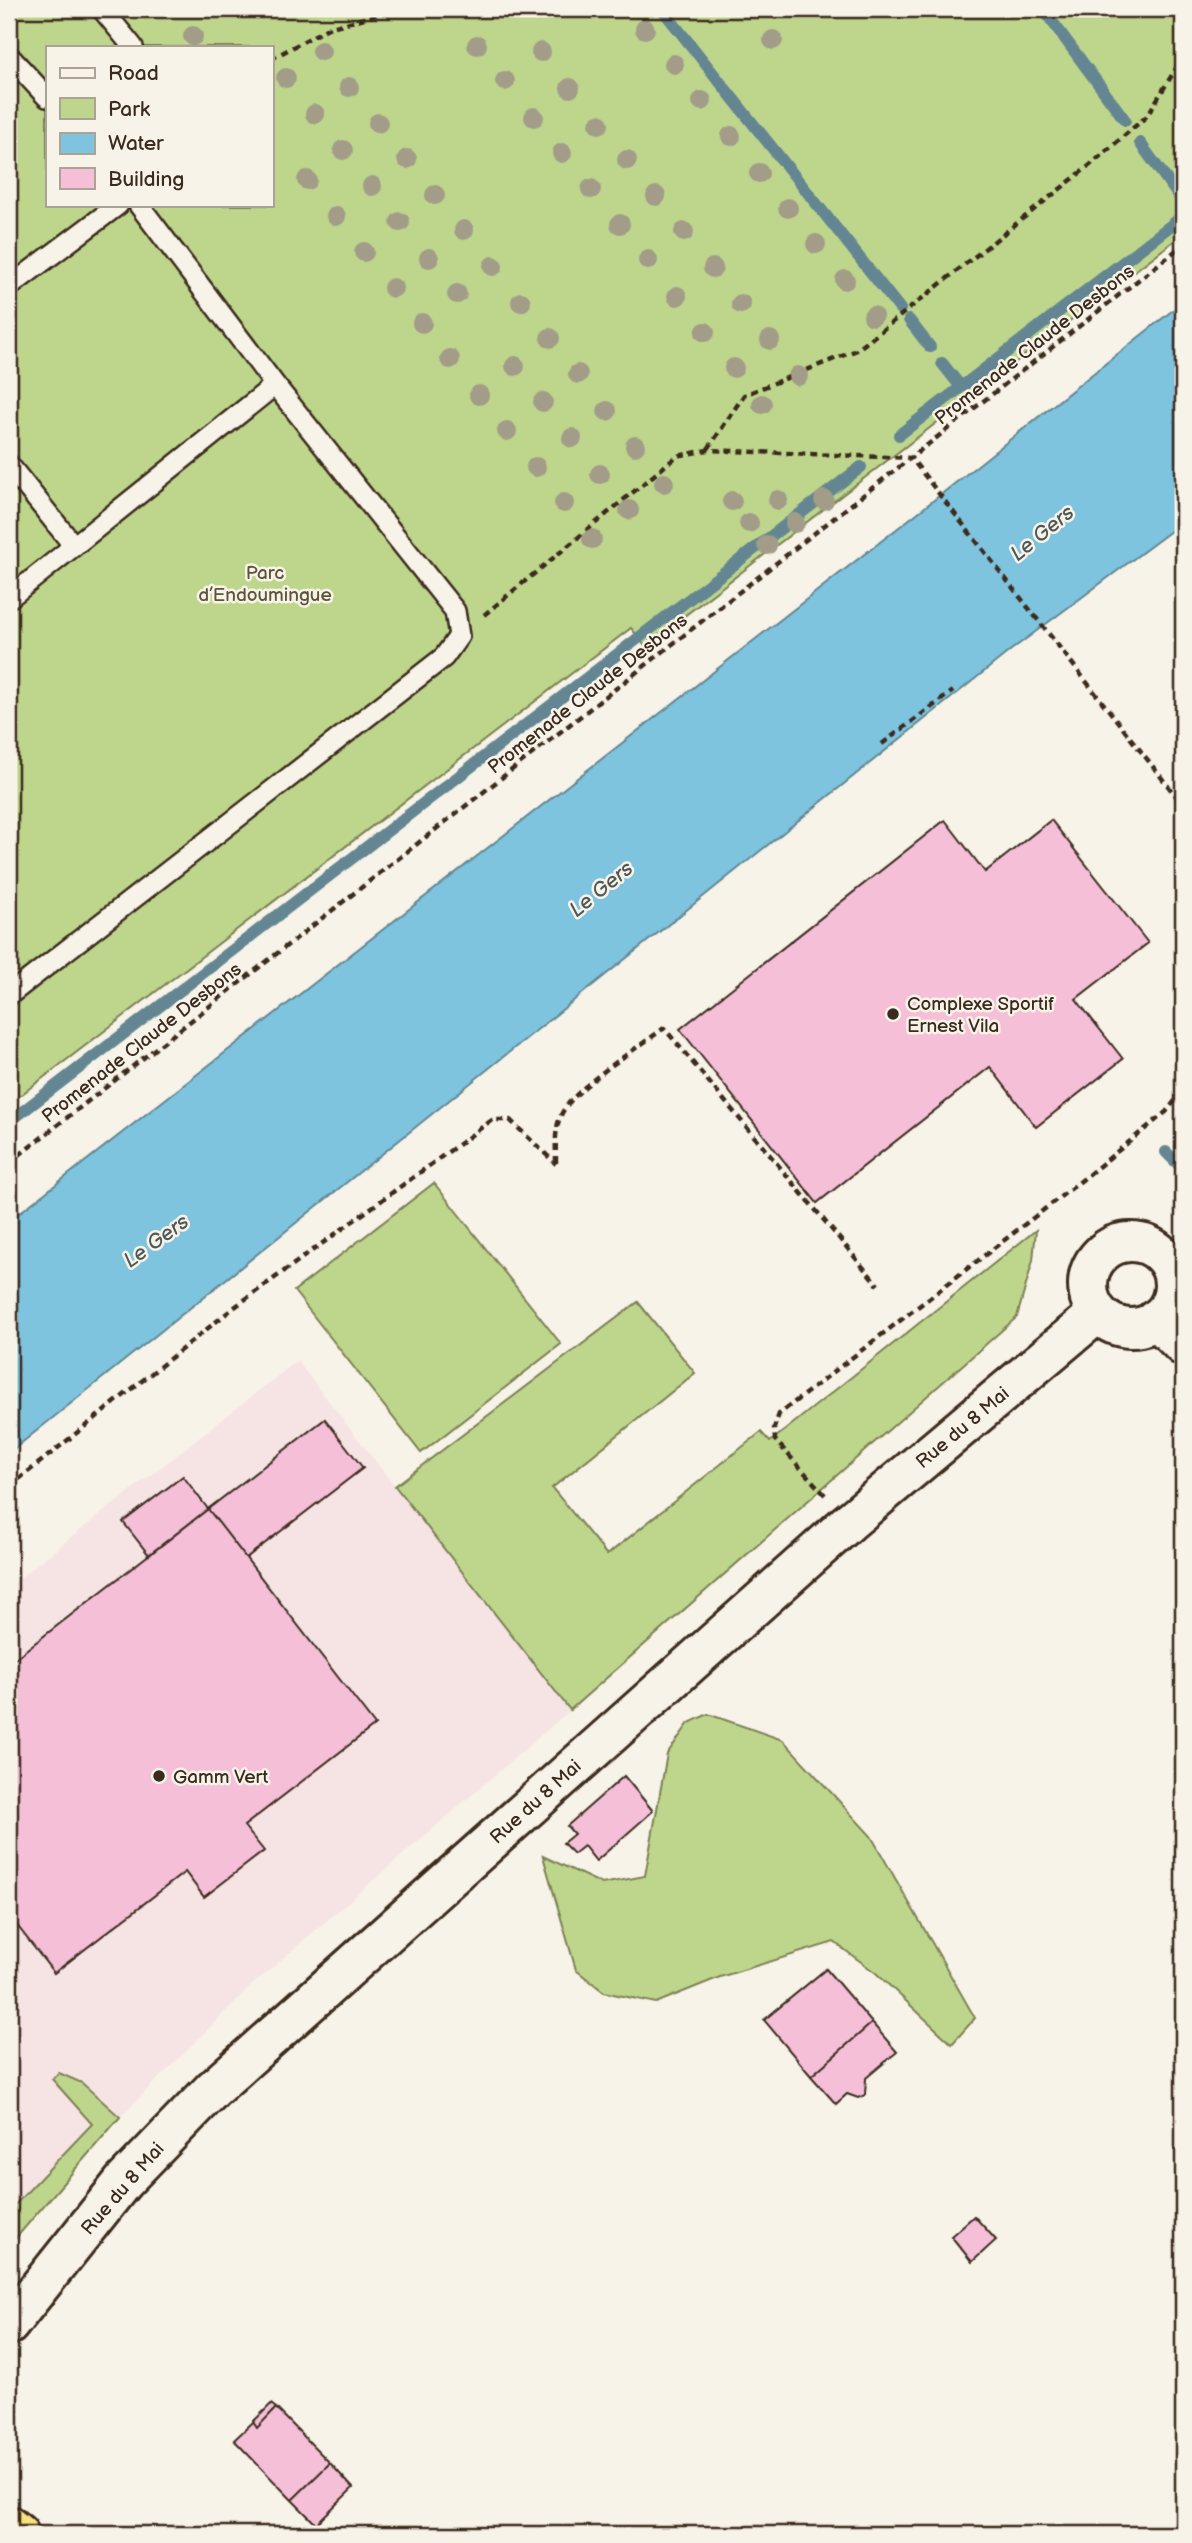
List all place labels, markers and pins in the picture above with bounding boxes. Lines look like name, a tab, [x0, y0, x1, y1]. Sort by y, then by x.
place label: Complexe Sportif Ernest Vila	[907, 993, 1054, 1038]
marker: Complexe Sportif Ernest Vila	[885, 1006, 901, 1022]
place label: Gamm Vert	[173, 1766, 269, 1789]
marker: Gamm Vert	[151, 1768, 167, 1784]

